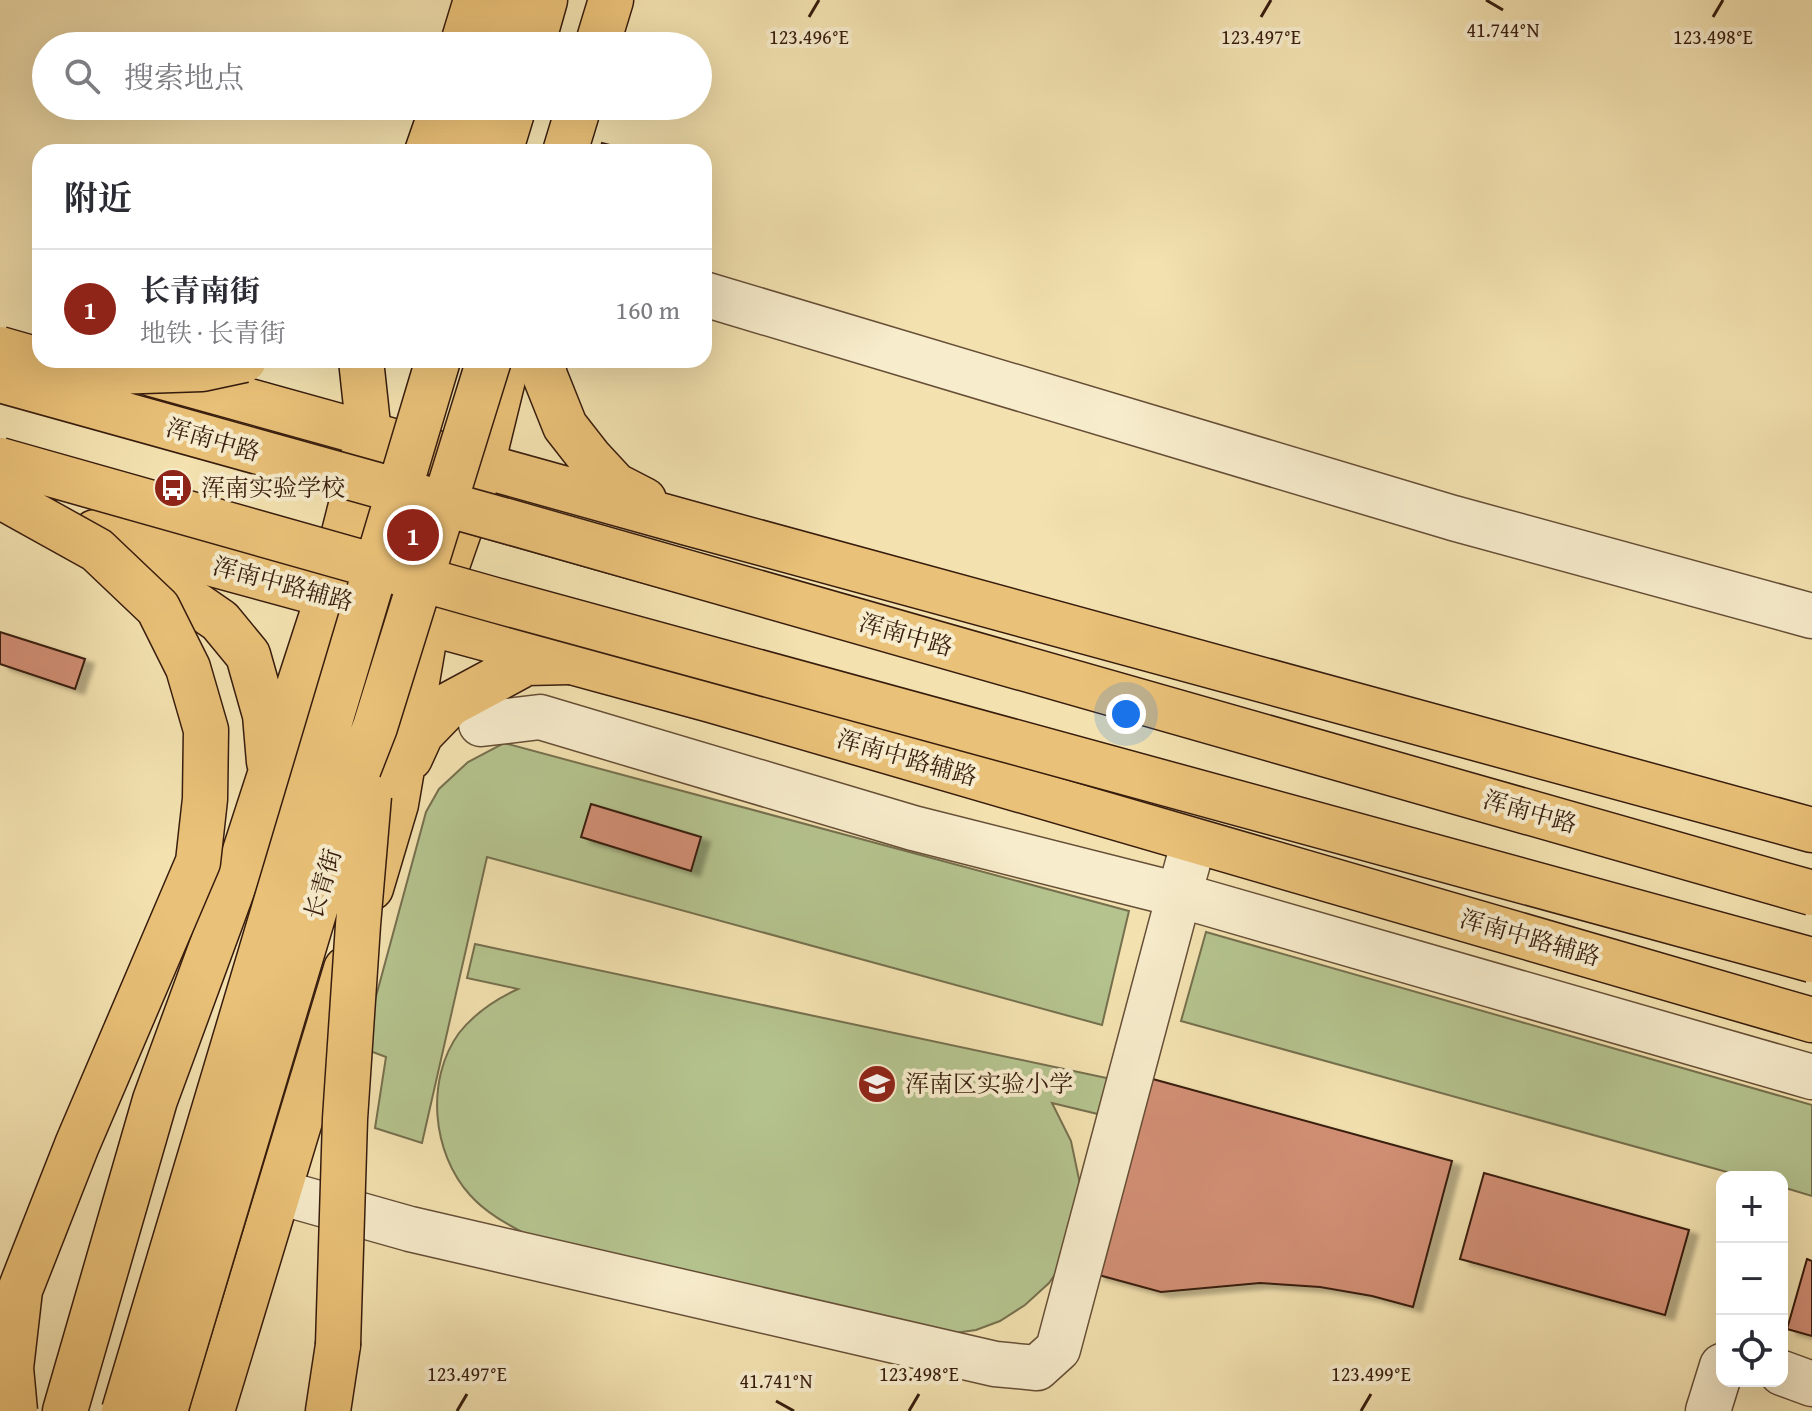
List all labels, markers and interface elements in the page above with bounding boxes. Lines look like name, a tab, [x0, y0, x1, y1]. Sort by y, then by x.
text: 41.744°N	[1466, 15, 1540, 44]
text: 123.496°E	[769, 22, 849, 51]
text: 123.497°E	[1221, 22, 1301, 51]
text: 123.498°E	[1673, 22, 1753, 51]
search box	[32, 32, 712, 120]
icon: search	[60, 54, 104, 98]
text: 搜索地点	[124, 55, 244, 99]
text: 附近	[64, 173, 132, 222]
text: 长青南街	[140, 268, 260, 312]
text: 1	[83, 290, 97, 329]
text: 160 m	[615, 290, 680, 329]
text: 地铁 · 长青街	[140, 313, 286, 352]
street label: 浑南中路	[162, 409, 264, 470]
bus stop icon: 浑南实验学校	[152, 467, 194, 509]
place label: 浑南实验学校	[201, 470, 345, 505]
pin: 1	[387, 505, 439, 565]
street label: 浑南中路辅路	[209, 548, 357, 619]
street label: 浑南中路	[855, 604, 957, 665]
your location	[1106, 694, 1146, 734]
street label: 浑南中路辅路	[833, 721, 981, 794]
street label: 浑南中路	[1479, 781, 1581, 842]
street label: 长青街	[295, 844, 350, 923]
street label: 浑南中路辅路	[1456, 901, 1604, 974]
school or university icon: 浑南区实验小学	[856, 1063, 898, 1105]
place label: 浑南区实验小学	[905, 1066, 1073, 1101]
map controls	[1716, 1171, 1788, 1387]
button: +	[1716, 1171, 1788, 1243]
button: −	[1716, 1243, 1788, 1315]
button: locate	[1716, 1315, 1788, 1387]
text: 123.497°E	[427, 1359, 507, 1388]
text: 123.498°E	[879, 1359, 959, 1388]
text: 123.499°E	[1331, 1359, 1411, 1388]
text: 41.741°N	[739, 1366, 813, 1395]

